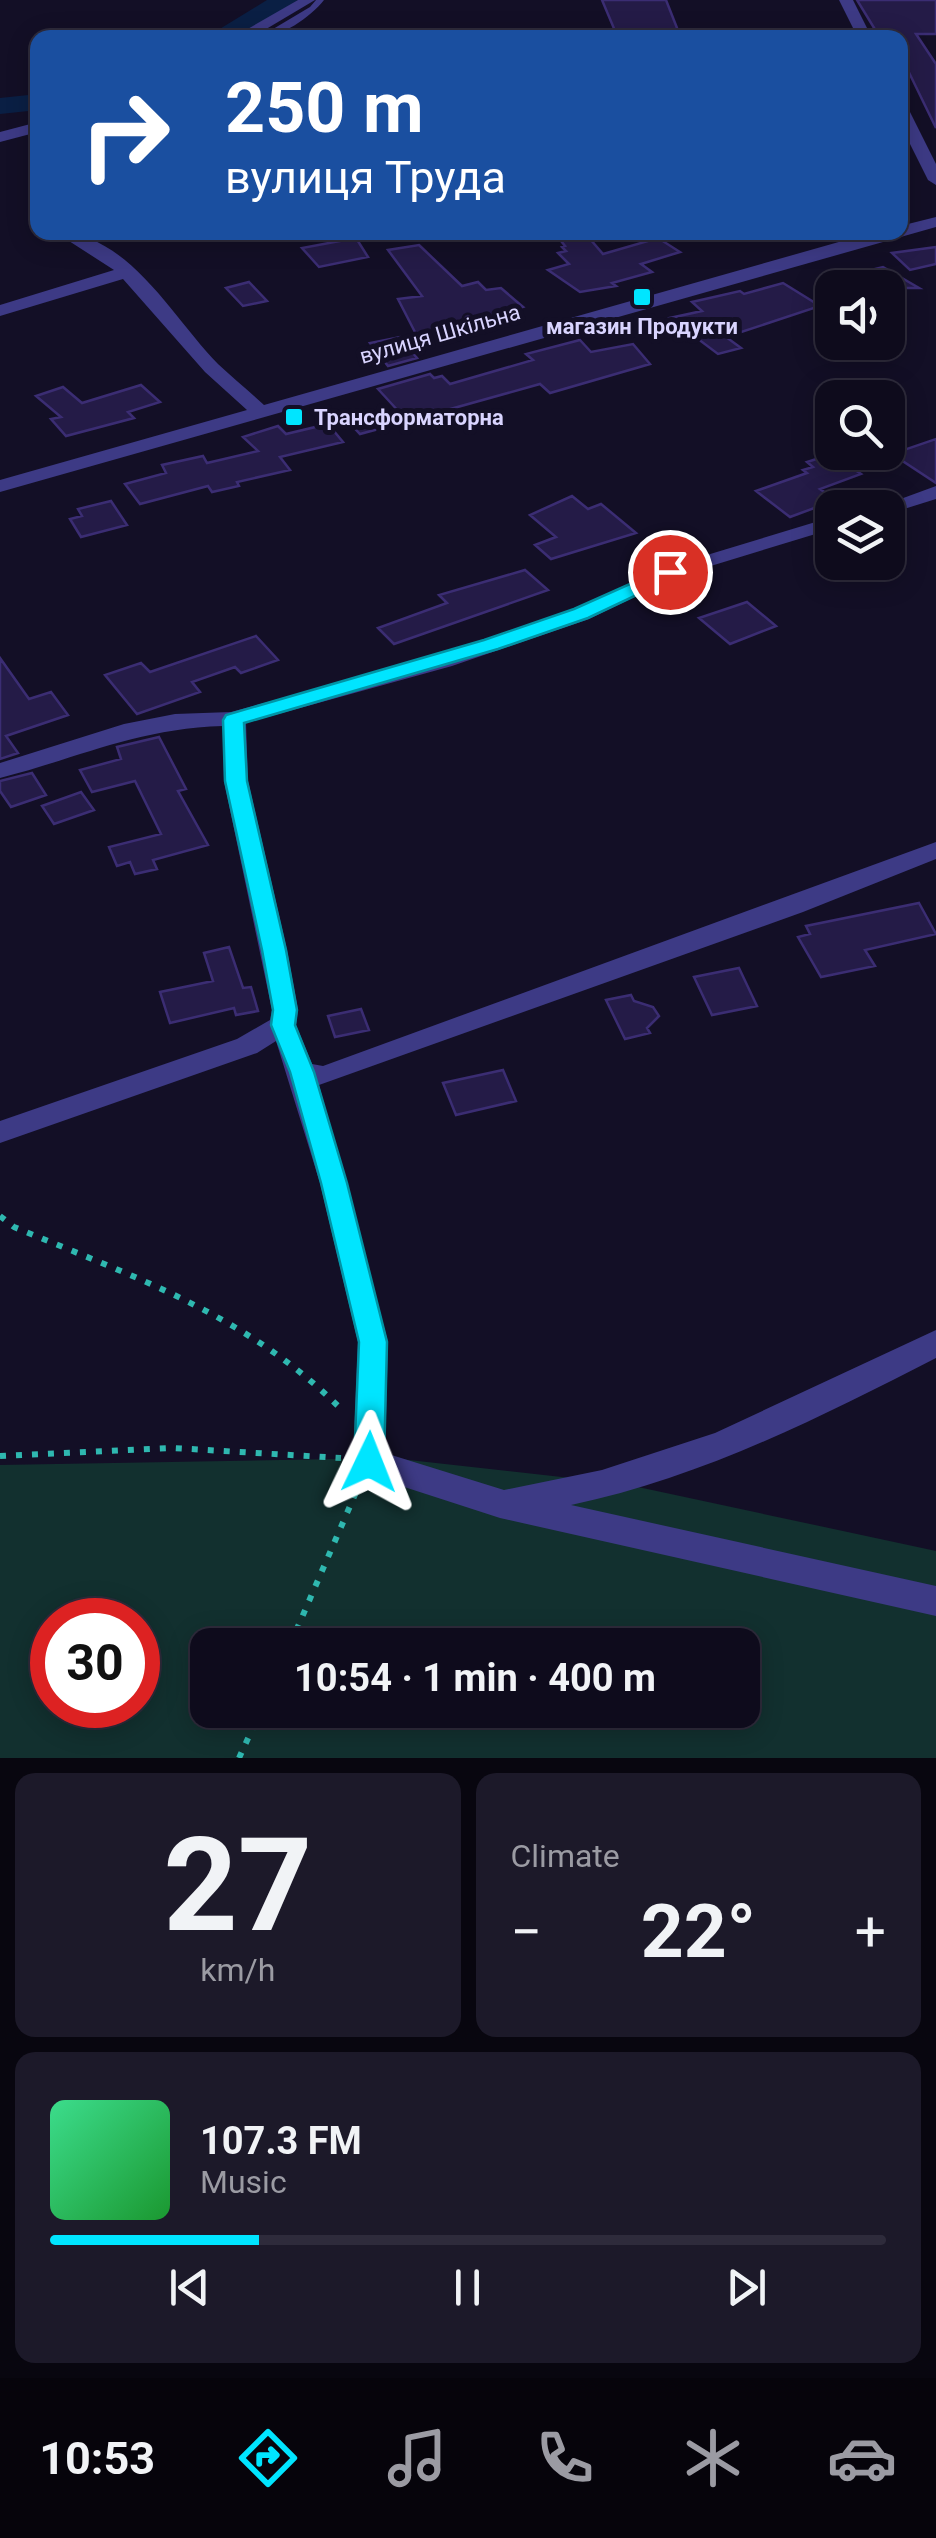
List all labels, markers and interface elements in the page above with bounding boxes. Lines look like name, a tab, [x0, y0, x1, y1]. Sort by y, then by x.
text: 250 m	[225, 67, 424, 149]
icon: right	[60, 70, 190, 200]
text: вулиця Труда	[225, 151, 506, 204]
map controls	[815, 270, 905, 580]
button: sound	[815, 270, 905, 360]
marker: магазин Продукти	[631, 286, 653, 308]
street label: вулиця Шкільна	[357, 299, 523, 369]
place label: магазин Продукти	[546, 314, 738, 339]
button: search	[815, 380, 905, 470]
place label: Трансформаторна	[314, 405, 504, 430]
marker: Трансформаторна	[283, 406, 305, 428]
button: layers	[815, 490, 905, 580]
pin	[628, 530, 713, 615]
icon: arrive	[643, 545, 698, 600]
position arrow	[317, 1410, 421, 1514]
speed limit sign: 30	[30, 1598, 160, 1728]
text: 10:54 · 1 min · 400 m	[294, 1656, 656, 1700]
text: 27	[163, 1809, 312, 1962]
text: Climate	[511, 1837, 620, 1875]
text: 22°	[641, 1887, 756, 1975]
text: −	[511, 1900, 542, 1964]
text: +	[855, 1900, 886, 1964]
text: km/h	[200, 1951, 275, 1989]
text: 107.3 FM	[200, 2119, 362, 2163]
text: Music	[200, 2163, 287, 2201]
icon: previous	[162, 2260, 217, 2315]
icon: pause	[440, 2260, 495, 2315]
icon: next	[719, 2260, 774, 2315]
icon: directions	[233, 2423, 303, 2493]
icon: music	[382, 2423, 452, 2493]
icon: phone	[530, 2423, 600, 2493]
icon: climate	[678, 2423, 748, 2493]
icon: car	[827, 2423, 897, 2493]
text: 10:53	[39, 2432, 155, 2485]

